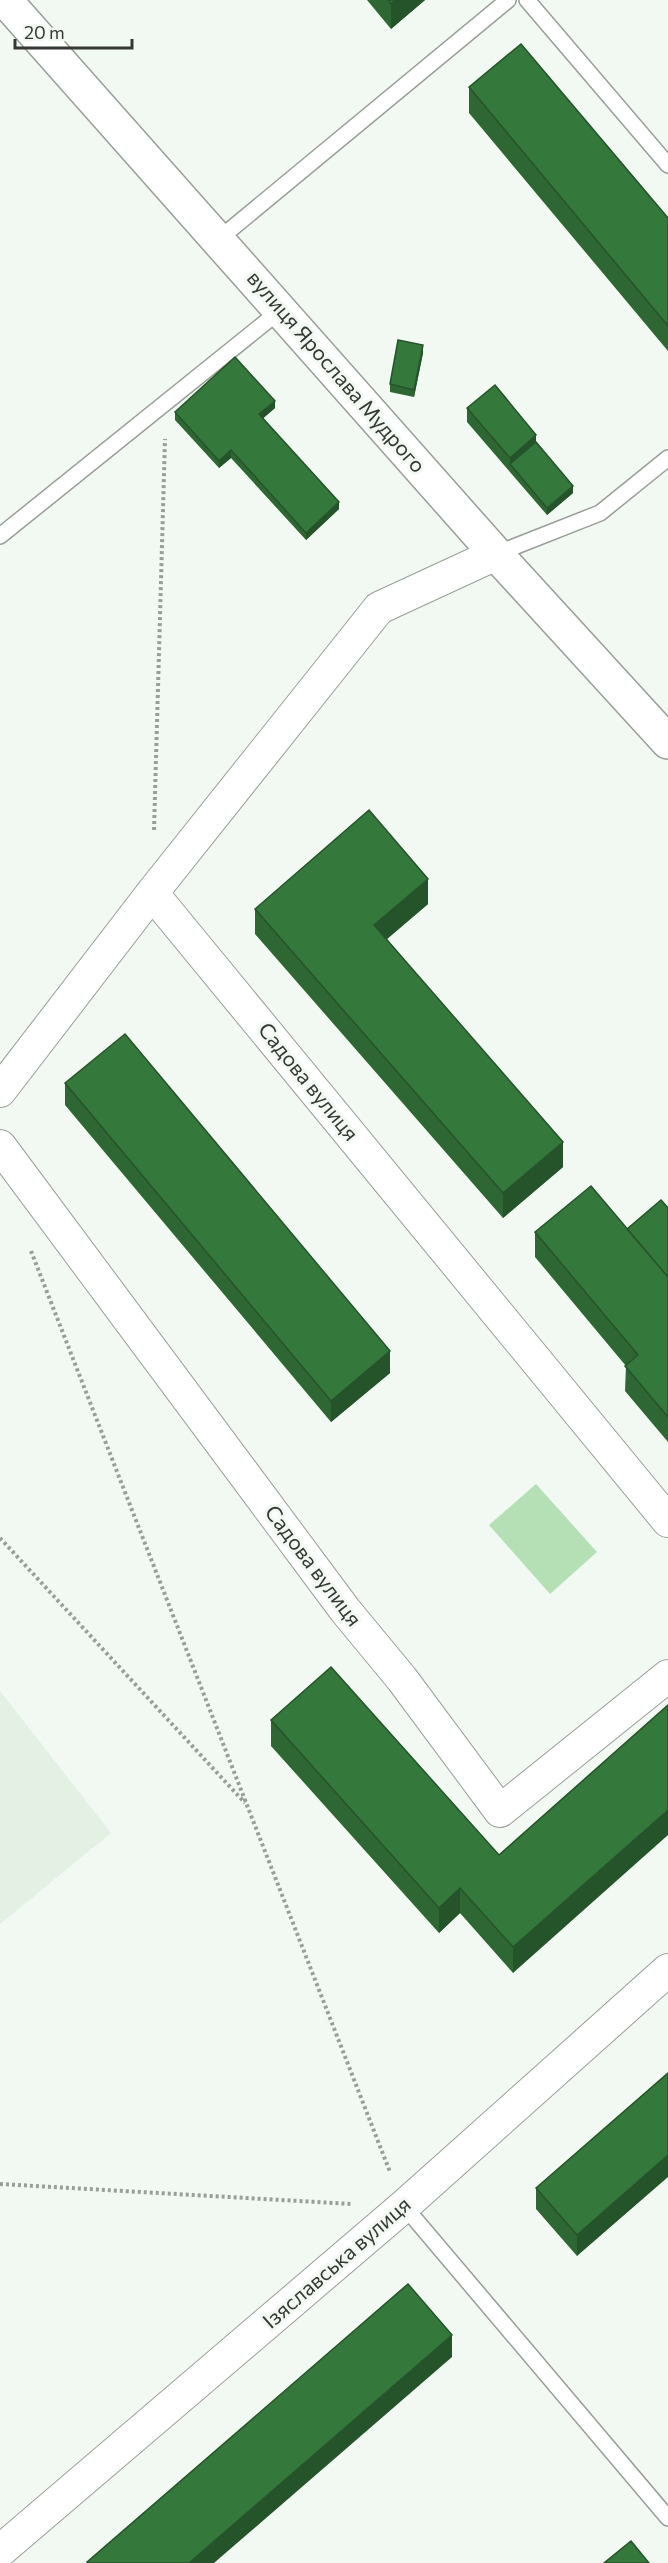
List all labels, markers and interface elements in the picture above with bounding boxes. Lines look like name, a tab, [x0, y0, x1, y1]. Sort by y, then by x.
scale bar	[15, 12, 132, 50]
text: 20 m	[24, 21, 65, 43]
street label: вулиця Ярослава Мудрого	[243, 265, 432, 477]
street label: Садова вулиця	[254, 1017, 364, 1145]
street label: Садова вулиця	[261, 1500, 368, 1630]
street label: Ізяславська вулиця	[257, 2191, 415, 2333]

